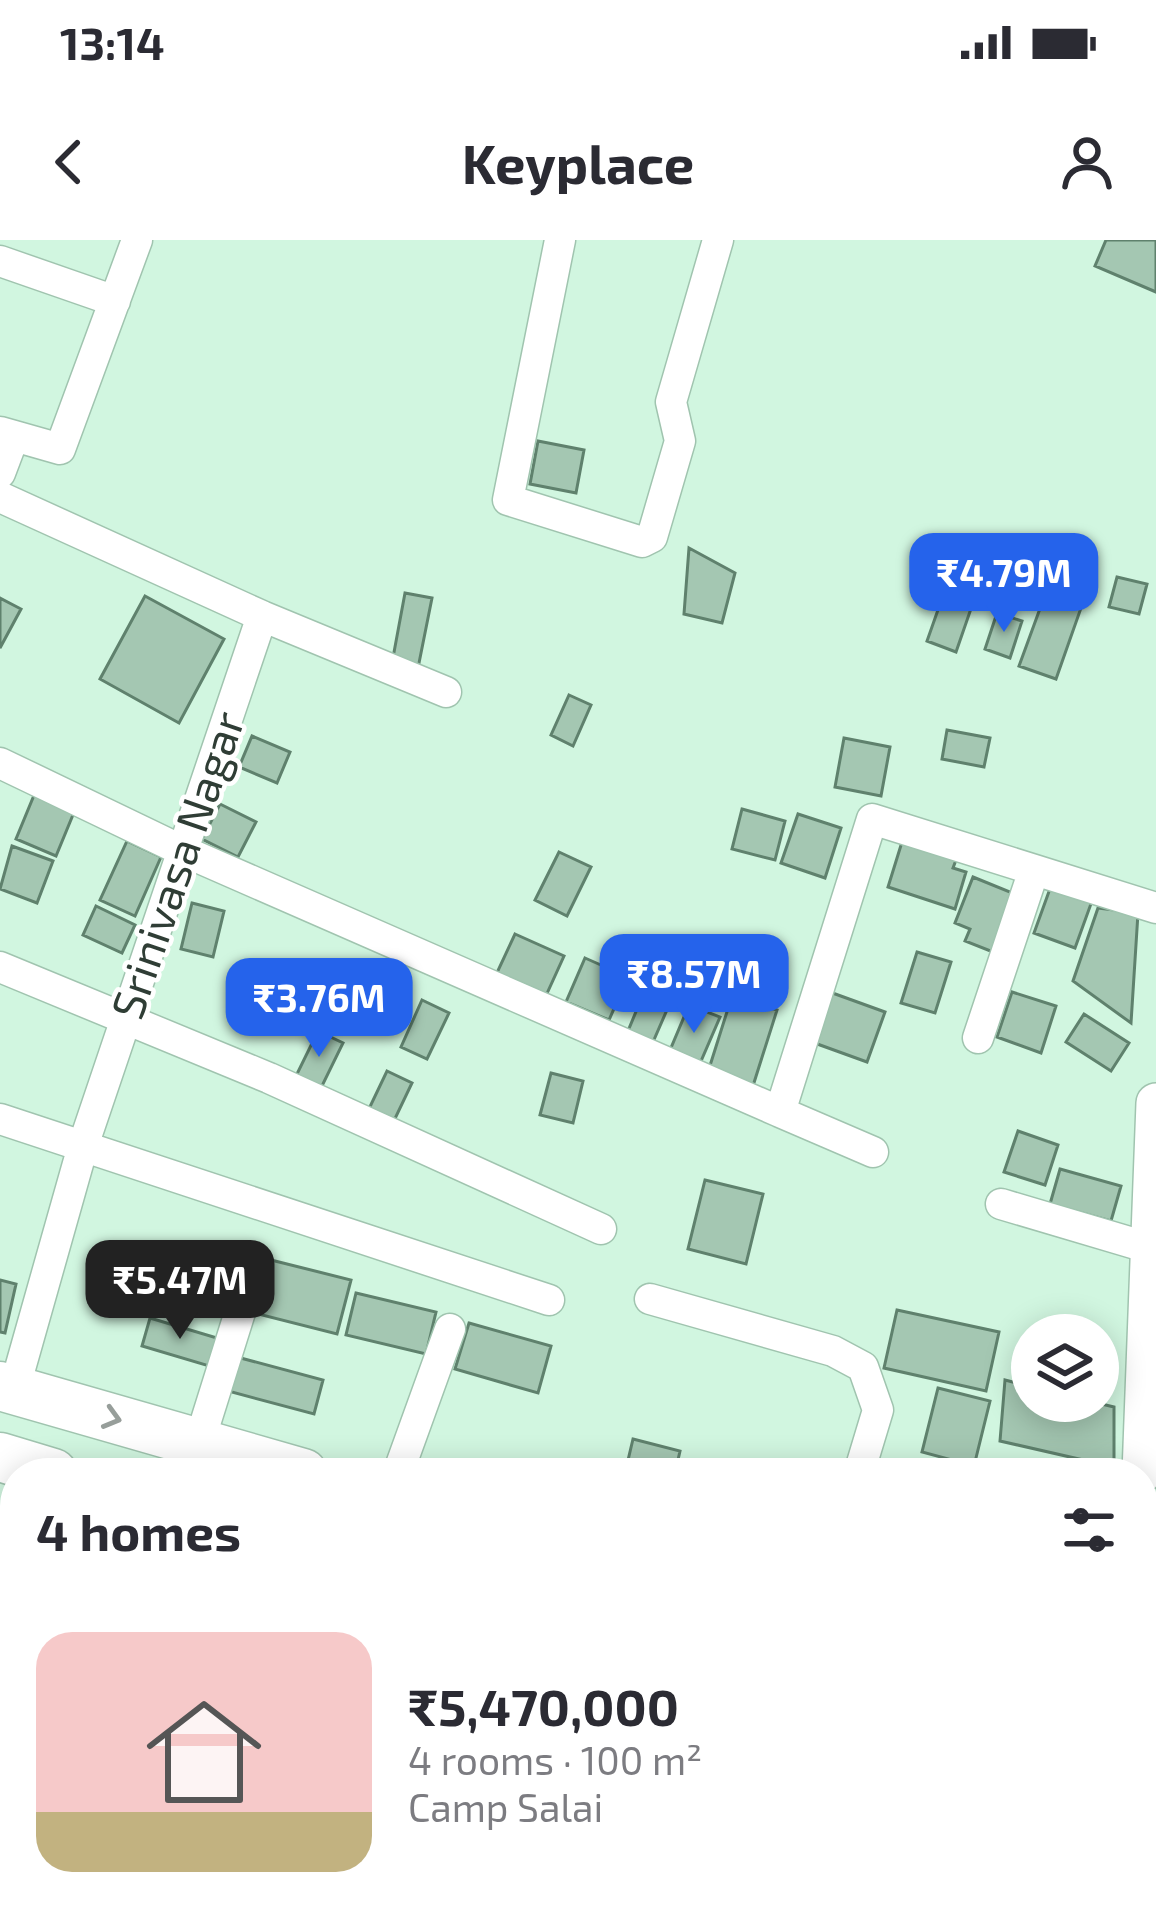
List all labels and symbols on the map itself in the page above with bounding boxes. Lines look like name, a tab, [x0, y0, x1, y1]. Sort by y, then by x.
pin: ₹4.79M	[906, 533, 1102, 635]
street label: Srinivasa Nagar	[98, 703, 254, 1025]
pin: ₹8.57M	[596, 934, 792, 1036]
pin: ₹3.76M	[221, 958, 417, 1060]
pin: ₹5.47M	[82, 1240, 278, 1342]
one-way arrow	[101, 1404, 122, 1429]

